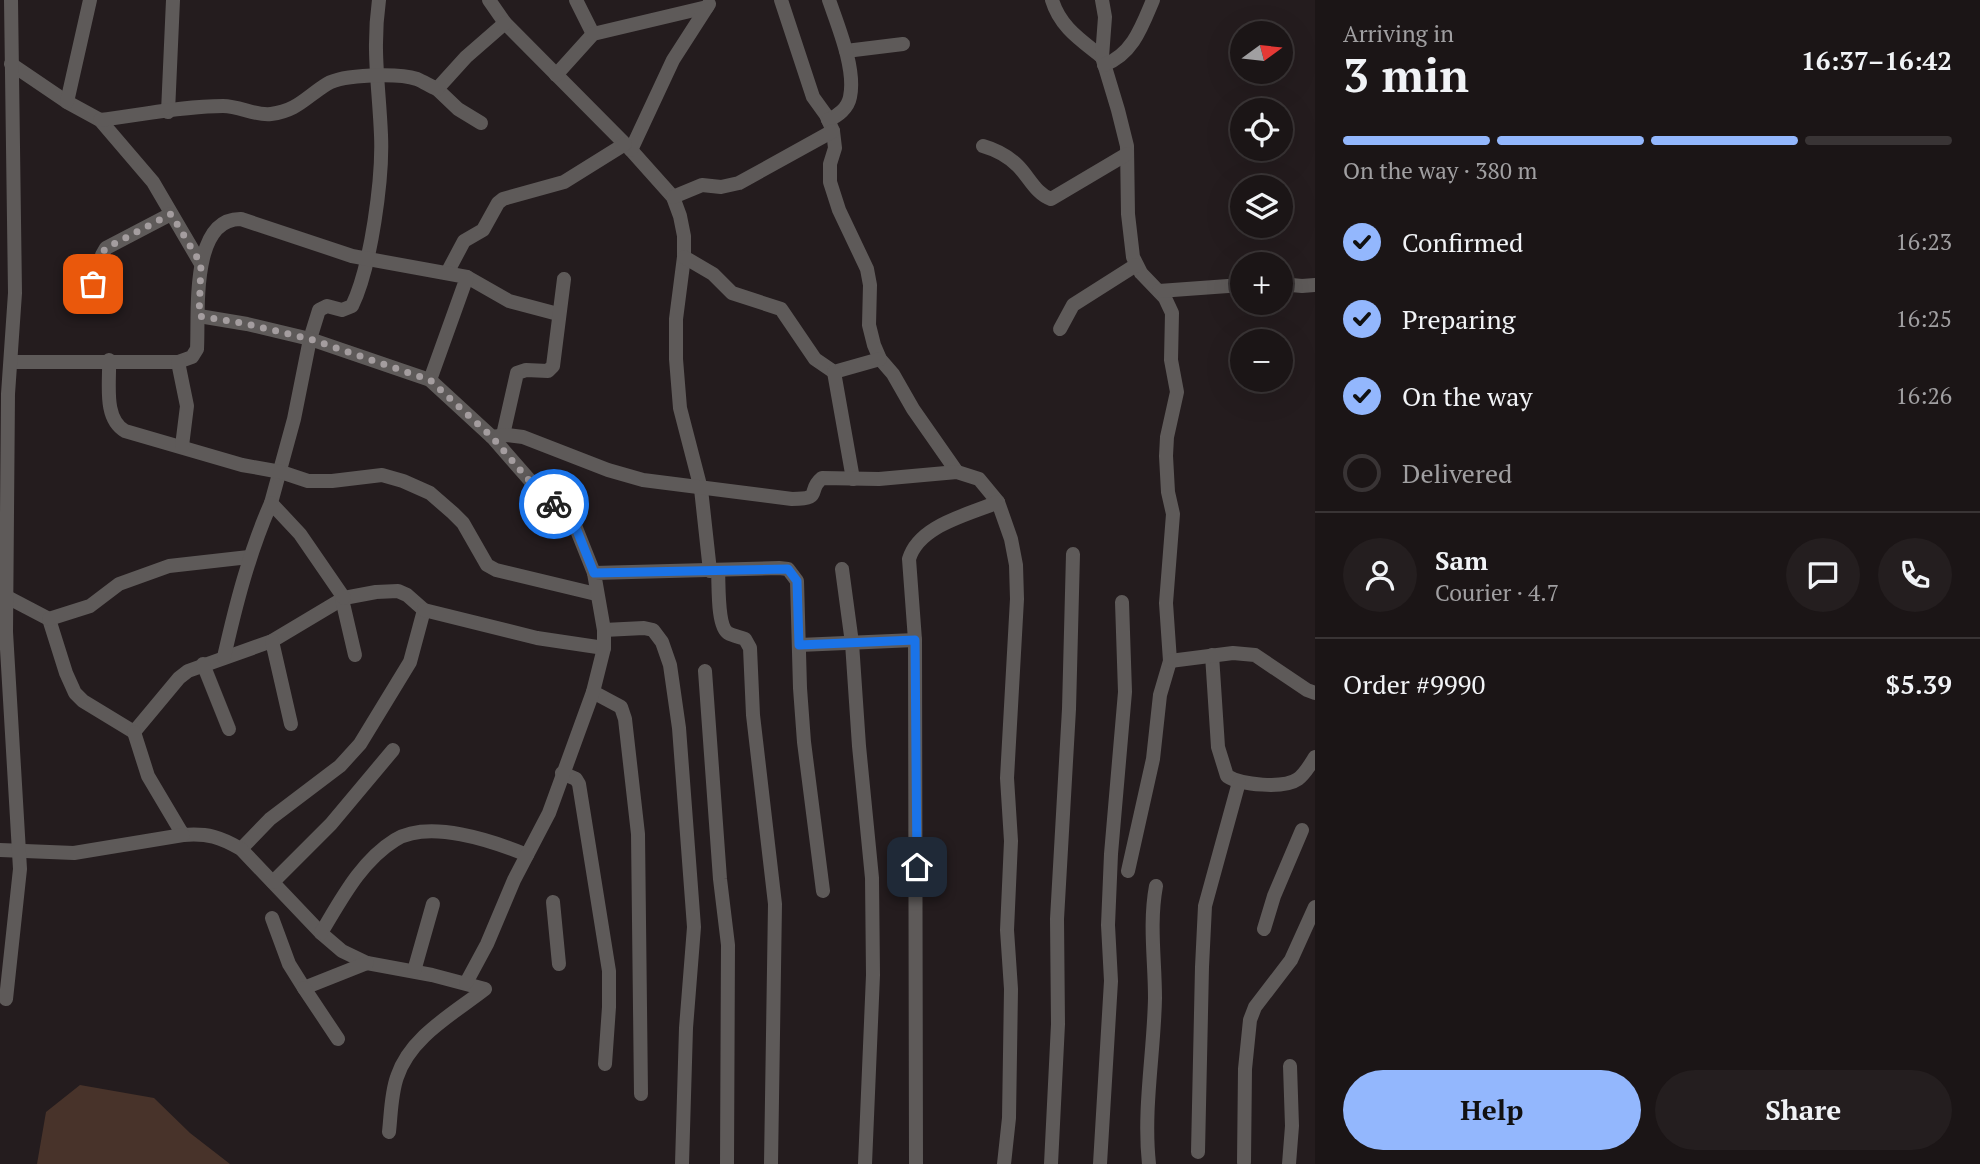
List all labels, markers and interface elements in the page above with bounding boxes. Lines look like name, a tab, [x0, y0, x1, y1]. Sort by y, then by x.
text: Arriving in	[1343, 18, 1454, 49]
north arrow	[1230, 21, 1293, 84]
map controls	[1230, 21, 1293, 392]
text: 16:37–16:42	[1801, 43, 1952, 77]
text: 3 min	[1343, 44, 1469, 105]
button: locate	[1230, 98, 1293, 161]
text: On the way · 380 m	[1343, 155, 1537, 186]
button: layers	[1230, 175, 1293, 238]
icon: check	[1343, 223, 1381, 261]
text: Confirmed	[1402, 225, 1523, 259]
text: 16:23	[1895, 226, 1952, 257]
button: +	[1230, 252, 1293, 315]
pin	[63, 254, 123, 314]
icon: bag	[74, 265, 112, 303]
icon: check	[1343, 300, 1381, 338]
text: Preparing	[1402, 302, 1515, 336]
text: 16:25	[1895, 303, 1952, 334]
button: −	[1230, 329, 1293, 392]
icon: check	[1343, 377, 1381, 415]
text: On the way	[1402, 379, 1533, 413]
text: 16:26	[1895, 380, 1952, 411]
text: Delivered	[1402, 456, 1512, 490]
courier	[519, 469, 589, 539]
icon: bike	[535, 485, 573, 523]
button: person	[1343, 538, 1417, 612]
button: chat	[1786, 538, 1860, 612]
button: phone	[1878, 538, 1952, 612]
text: Sam	[1435, 543, 1488, 577]
text: Courier · 4.7	[1435, 577, 1559, 608]
text: Order #9990	[1343, 667, 1485, 701]
text: $5.39	[1886, 667, 1952, 701]
pin	[887, 837, 947, 897]
icon: home	[898, 848, 936, 886]
button: Help	[1343, 1070, 1641, 1150]
button: Share	[1655, 1070, 1952, 1150]

